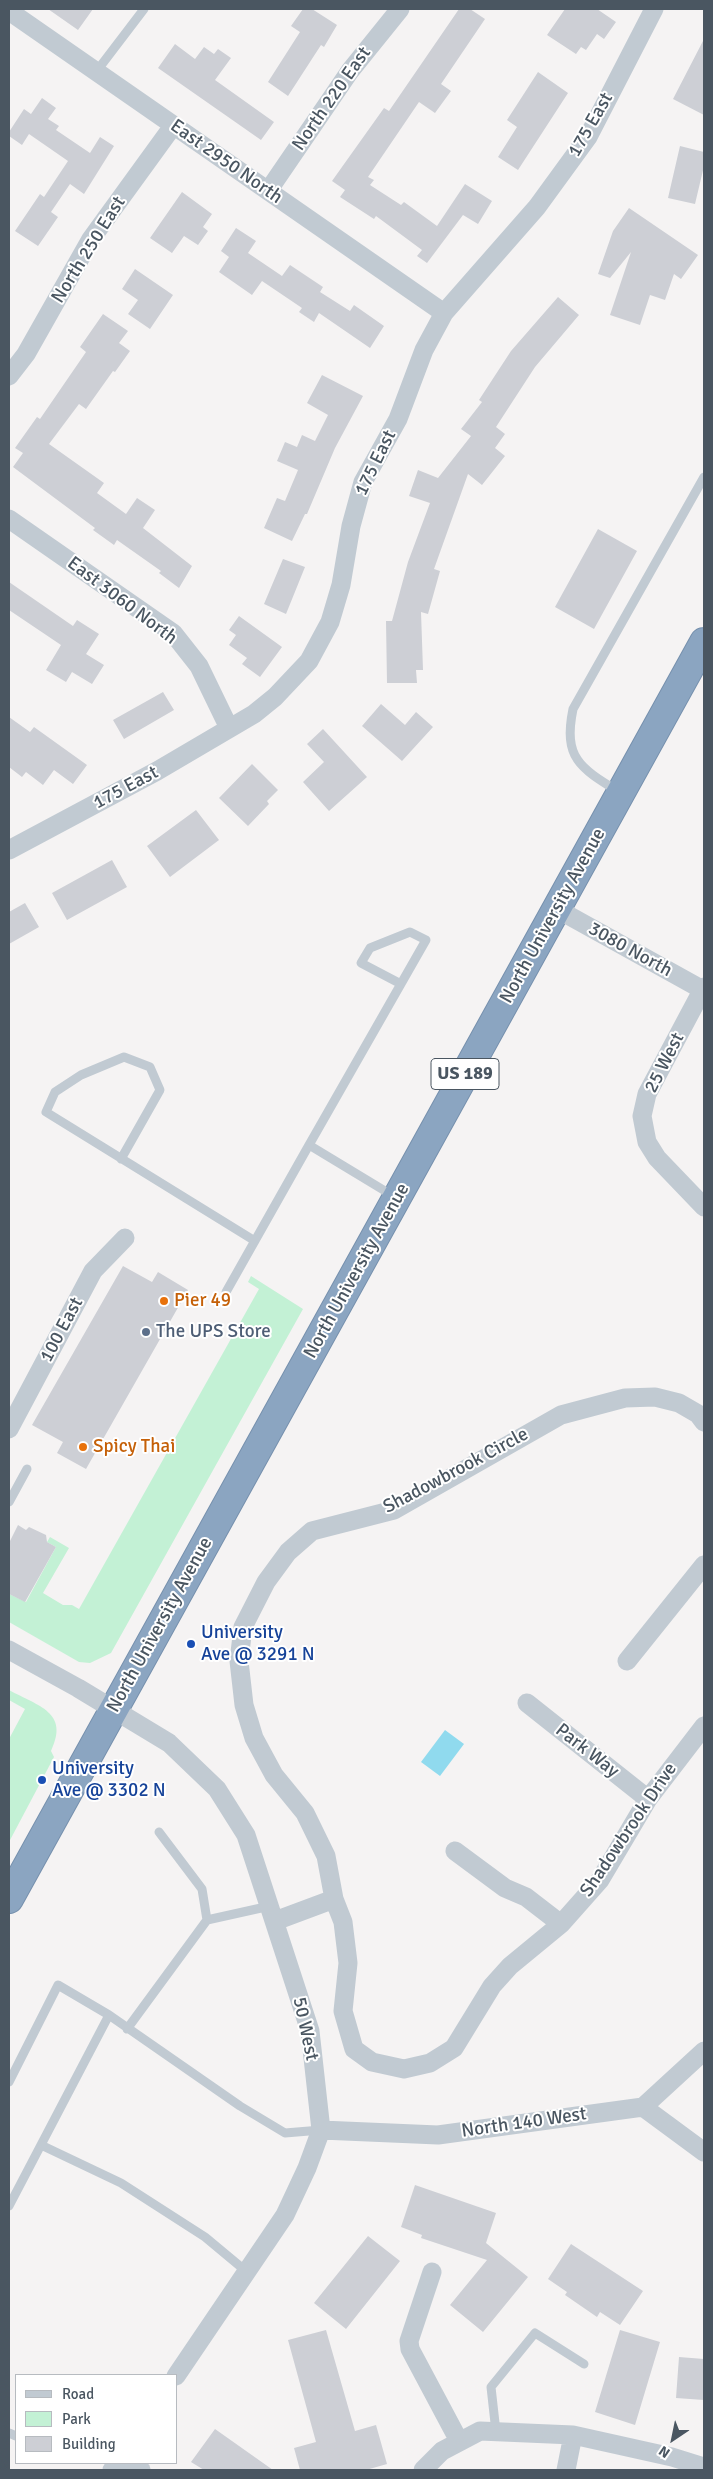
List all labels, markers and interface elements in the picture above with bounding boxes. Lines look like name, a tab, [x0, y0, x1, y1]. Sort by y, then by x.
street label: North 220 East	[288, 43, 376, 155]
street label: 175 East	[564, 89, 618, 161]
street label: East 2950 North	[165, 115, 287, 209]
street label: North 250 East	[47, 192, 131, 308]
street label: 175 East	[350, 426, 402, 500]
street label: East 3060 North	[63, 552, 181, 650]
street label: 175 East	[90, 761, 162, 815]
street label: North University Avenue	[495, 824, 611, 1008]
street label: 3080 North	[584, 918, 676, 982]
street label: 25 West	[640, 1029, 690, 1097]
road number: US 189	[431, 1058, 499, 1090]
street label: North University Avenue	[299, 1179, 415, 1363]
place label: Pier 49	[174, 1290, 231, 1312]
street label: 100 East	[35, 1294, 89, 1366]
marker: Pier 49	[158, 1295, 170, 1307]
place label: The UPS Store	[156, 1321, 271, 1343]
marker: The UPS Store	[140, 1326, 152, 1338]
street label: Shadowbrook Circle	[379, 1423, 533, 1519]
place label: Spicy Thai	[93, 1436, 175, 1458]
marker: Spicy Thai	[77, 1441, 89, 1453]
street label: North University Avenue	[102, 1533, 218, 1717]
place label: University Ave @ 3291 N	[201, 1622, 315, 1666]
marker: University Ave @ 3291 N	[185, 1638, 197, 1650]
street label: Park Way	[551, 1719, 623, 1783]
place label: University Ave @ 3302 N	[52, 1758, 166, 1802]
street label: Shadowbrook Drive	[576, 1759, 682, 1901]
marker: University Ave @ 3302 N	[36, 1774, 48, 1786]
street label: 50 West	[287, 1995, 323, 2063]
street label: North 140 West	[460, 2103, 588, 2143]
legend	[15, 2374, 178, 2464]
text: Road	[62, 2385, 94, 2403]
text: Park	[62, 2410, 91, 2428]
north arrow	[648, 2414, 698, 2464]
text: Building	[62, 2435, 116, 2453]
text: N	[656, 2442, 673, 2462]

